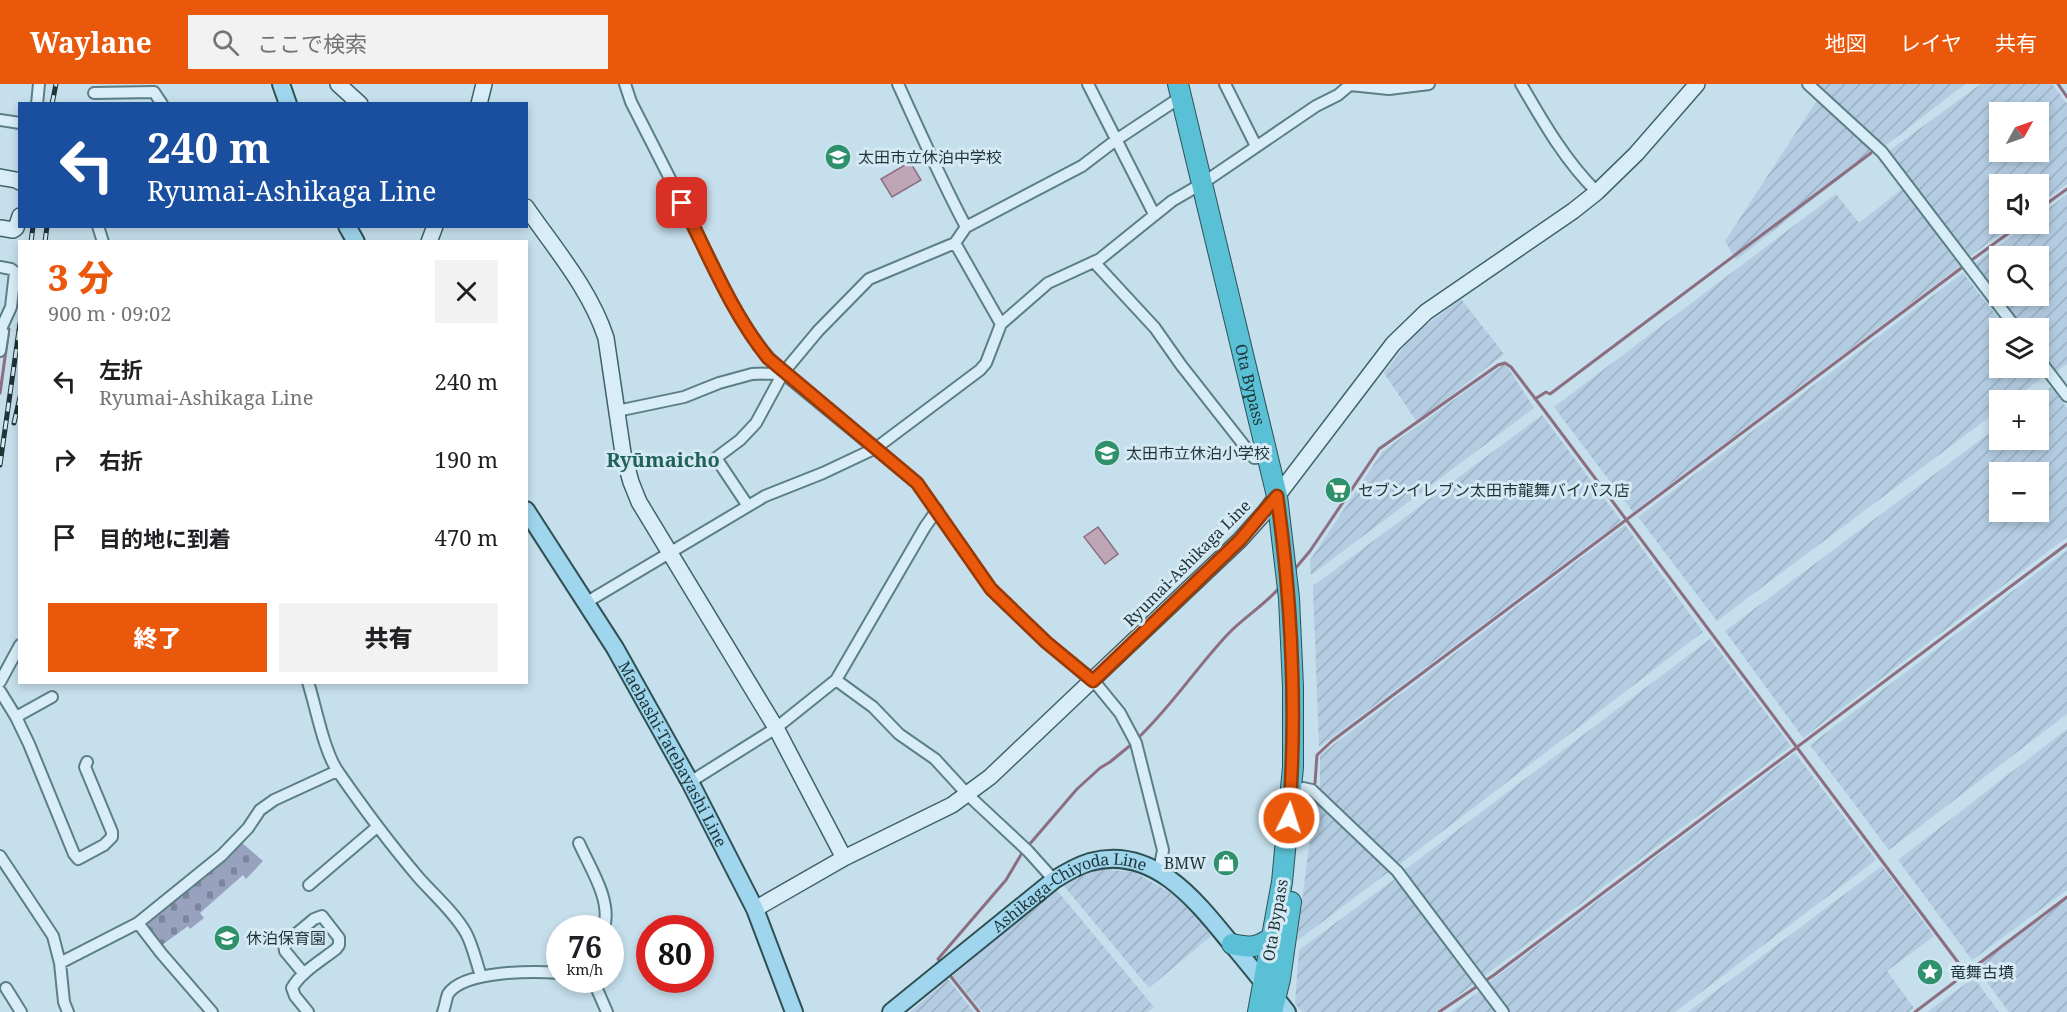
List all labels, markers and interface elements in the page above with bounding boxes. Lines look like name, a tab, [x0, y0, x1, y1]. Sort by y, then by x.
search box	[188, 15, 608, 69]
text: Waylane	[30, 23, 152, 61]
icon: search	[209, 26, 242, 59]
text: ここで検索	[257, 28, 367, 58]
text: 地図	[1825, 29, 1867, 57]
text: レイヤ	[1900, 29, 1962, 57]
text: 共有	[1995, 29, 2037, 57]
north arrow	[1989, 102, 2049, 162]
map controls	[1989, 102, 2049, 522]
text: 240 m	[147, 118, 271, 175]
icon: left	[48, 126, 126, 204]
school or university icon: 太田市立休泊中学校	[823, 142, 853, 172]
place label: 太田市立休泊中学校	[858, 146, 1002, 168]
text: Ryumai-Ashikaga Line	[147, 172, 436, 209]
button: sound	[1989, 174, 2049, 234]
pin	[656, 177, 707, 228]
icon: arrive	[665, 186, 698, 219]
button: search	[1989, 246, 2049, 306]
text: 3 分	[48, 253, 114, 302]
button: close	[435, 260, 498, 323]
text: 900 m · 09:02	[48, 300, 171, 327]
button: layers	[1989, 318, 2049, 378]
street label: Ota Bypass	[1230, 341, 1271, 427]
text: 左折	[99, 354, 143, 384]
icon: left	[48, 365, 81, 398]
text: 240 m	[435, 366, 498, 396]
text: Ryumai-Ashikaga Line	[99, 384, 313, 411]
button: +	[1989, 390, 2049, 450]
school or university icon: 太田市立休泊小学校	[1092, 438, 1122, 468]
place label: 太田市立休泊小学校	[1126, 442, 1270, 464]
icon: right	[48, 443, 81, 476]
text: 190 m	[435, 444, 498, 474]
text: 右折	[99, 445, 143, 475]
district label: Ryūmaicho	[606, 446, 720, 473]
button: −	[1989, 462, 2049, 522]
supermarket icon: セブンイレブン太田市龍舞バイパス店	[1323, 475, 1353, 505]
place label: セブンイレブン太田市龍舞バイパス店	[1358, 479, 1630, 501]
street label: Ryumai-Ashikaga Line	[1119, 495, 1255, 631]
icon: arrive	[48, 521, 81, 554]
text: 470 m	[435, 522, 498, 552]
text: 目的地に到着	[99, 523, 231, 553]
button: 終了	[48, 603, 267, 672]
button: 共有	[279, 603, 498, 672]
street label: Maebashi-Tatebayashi Line	[613, 657, 732, 851]
position arrow	[1257, 786, 1321, 850]
street label: Ashikaga-Chiyoda Line	[987, 848, 1150, 937]
shop icon: BMW	[1211, 848, 1241, 878]
place label: BMW	[1164, 852, 1206, 874]
street label: Ota Bypass	[1257, 877, 1293, 963]
speed limit sign: 80	[636, 915, 714, 993]
school or university icon: 休泊保育園	[212, 923, 242, 953]
text: 76	[568, 926, 602, 967]
place label: 休泊保育園	[246, 927, 326, 949]
place icon: 竜舞古墳	[1915, 957, 1945, 987]
text: km/h	[567, 959, 603, 979]
place label: 竜舞古墳	[1950, 961, 2014, 983]

